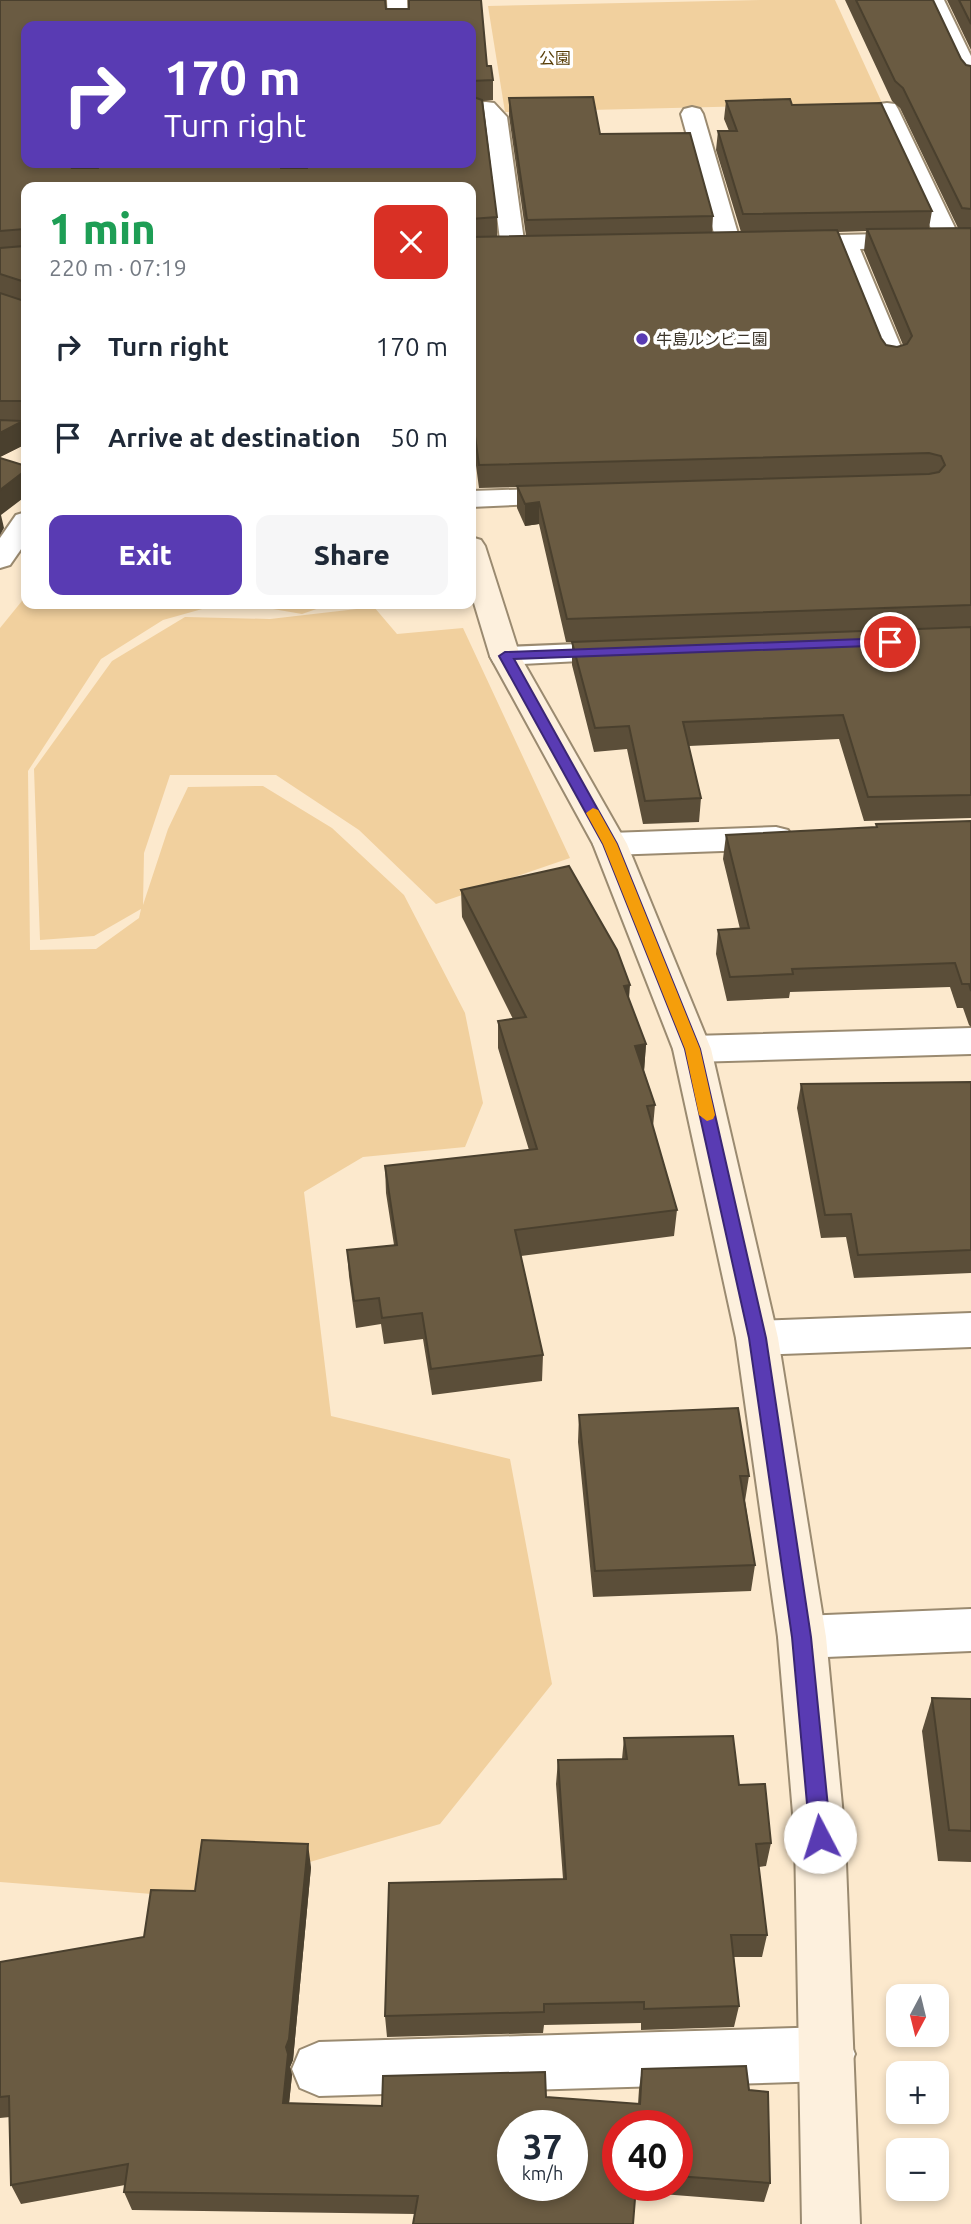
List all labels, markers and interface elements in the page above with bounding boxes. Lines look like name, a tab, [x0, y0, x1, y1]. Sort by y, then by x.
icon: right	[49, 49, 140, 140]
text: 170 m	[164, 49, 301, 104]
park label: 公園	[539, 49, 571, 67]
text: Turn right	[164, 107, 306, 143]
text: 1 min	[49, 205, 156, 252]
button: close	[374, 205, 448, 279]
text: 220 m · 07:19	[49, 255, 187, 280]
icon: right	[49, 328, 87, 366]
place label: 牛島ルンビニ園	[656, 330, 768, 348]
marker: 牛島ルンビニ園	[634, 331, 650, 347]
text: Turn right	[108, 332, 229, 361]
text: 170 m	[376, 332, 448, 361]
icon: arrive	[49, 419, 87, 457]
text: Arrive at destination	[108, 423, 361, 452]
text: 50 m	[390, 423, 448, 452]
button: Exit	[49, 515, 242, 595]
button: Share	[256, 515, 448, 595]
pin	[860, 612, 920, 672]
icon: arrive	[871, 623, 909, 661]
position arrow	[783, 1800, 857, 1874]
north arrow	[886, 1984, 948, 2048]
map controls	[886, 1984, 949, 2201]
button: +	[886, 2061, 949, 2124]
speed limit sign: 40	[602, 2110, 693, 2201]
text: 37	[523, 2126, 562, 2166]
button: −	[886, 2138, 949, 2201]
text: km/h	[522, 2163, 563, 2183]

